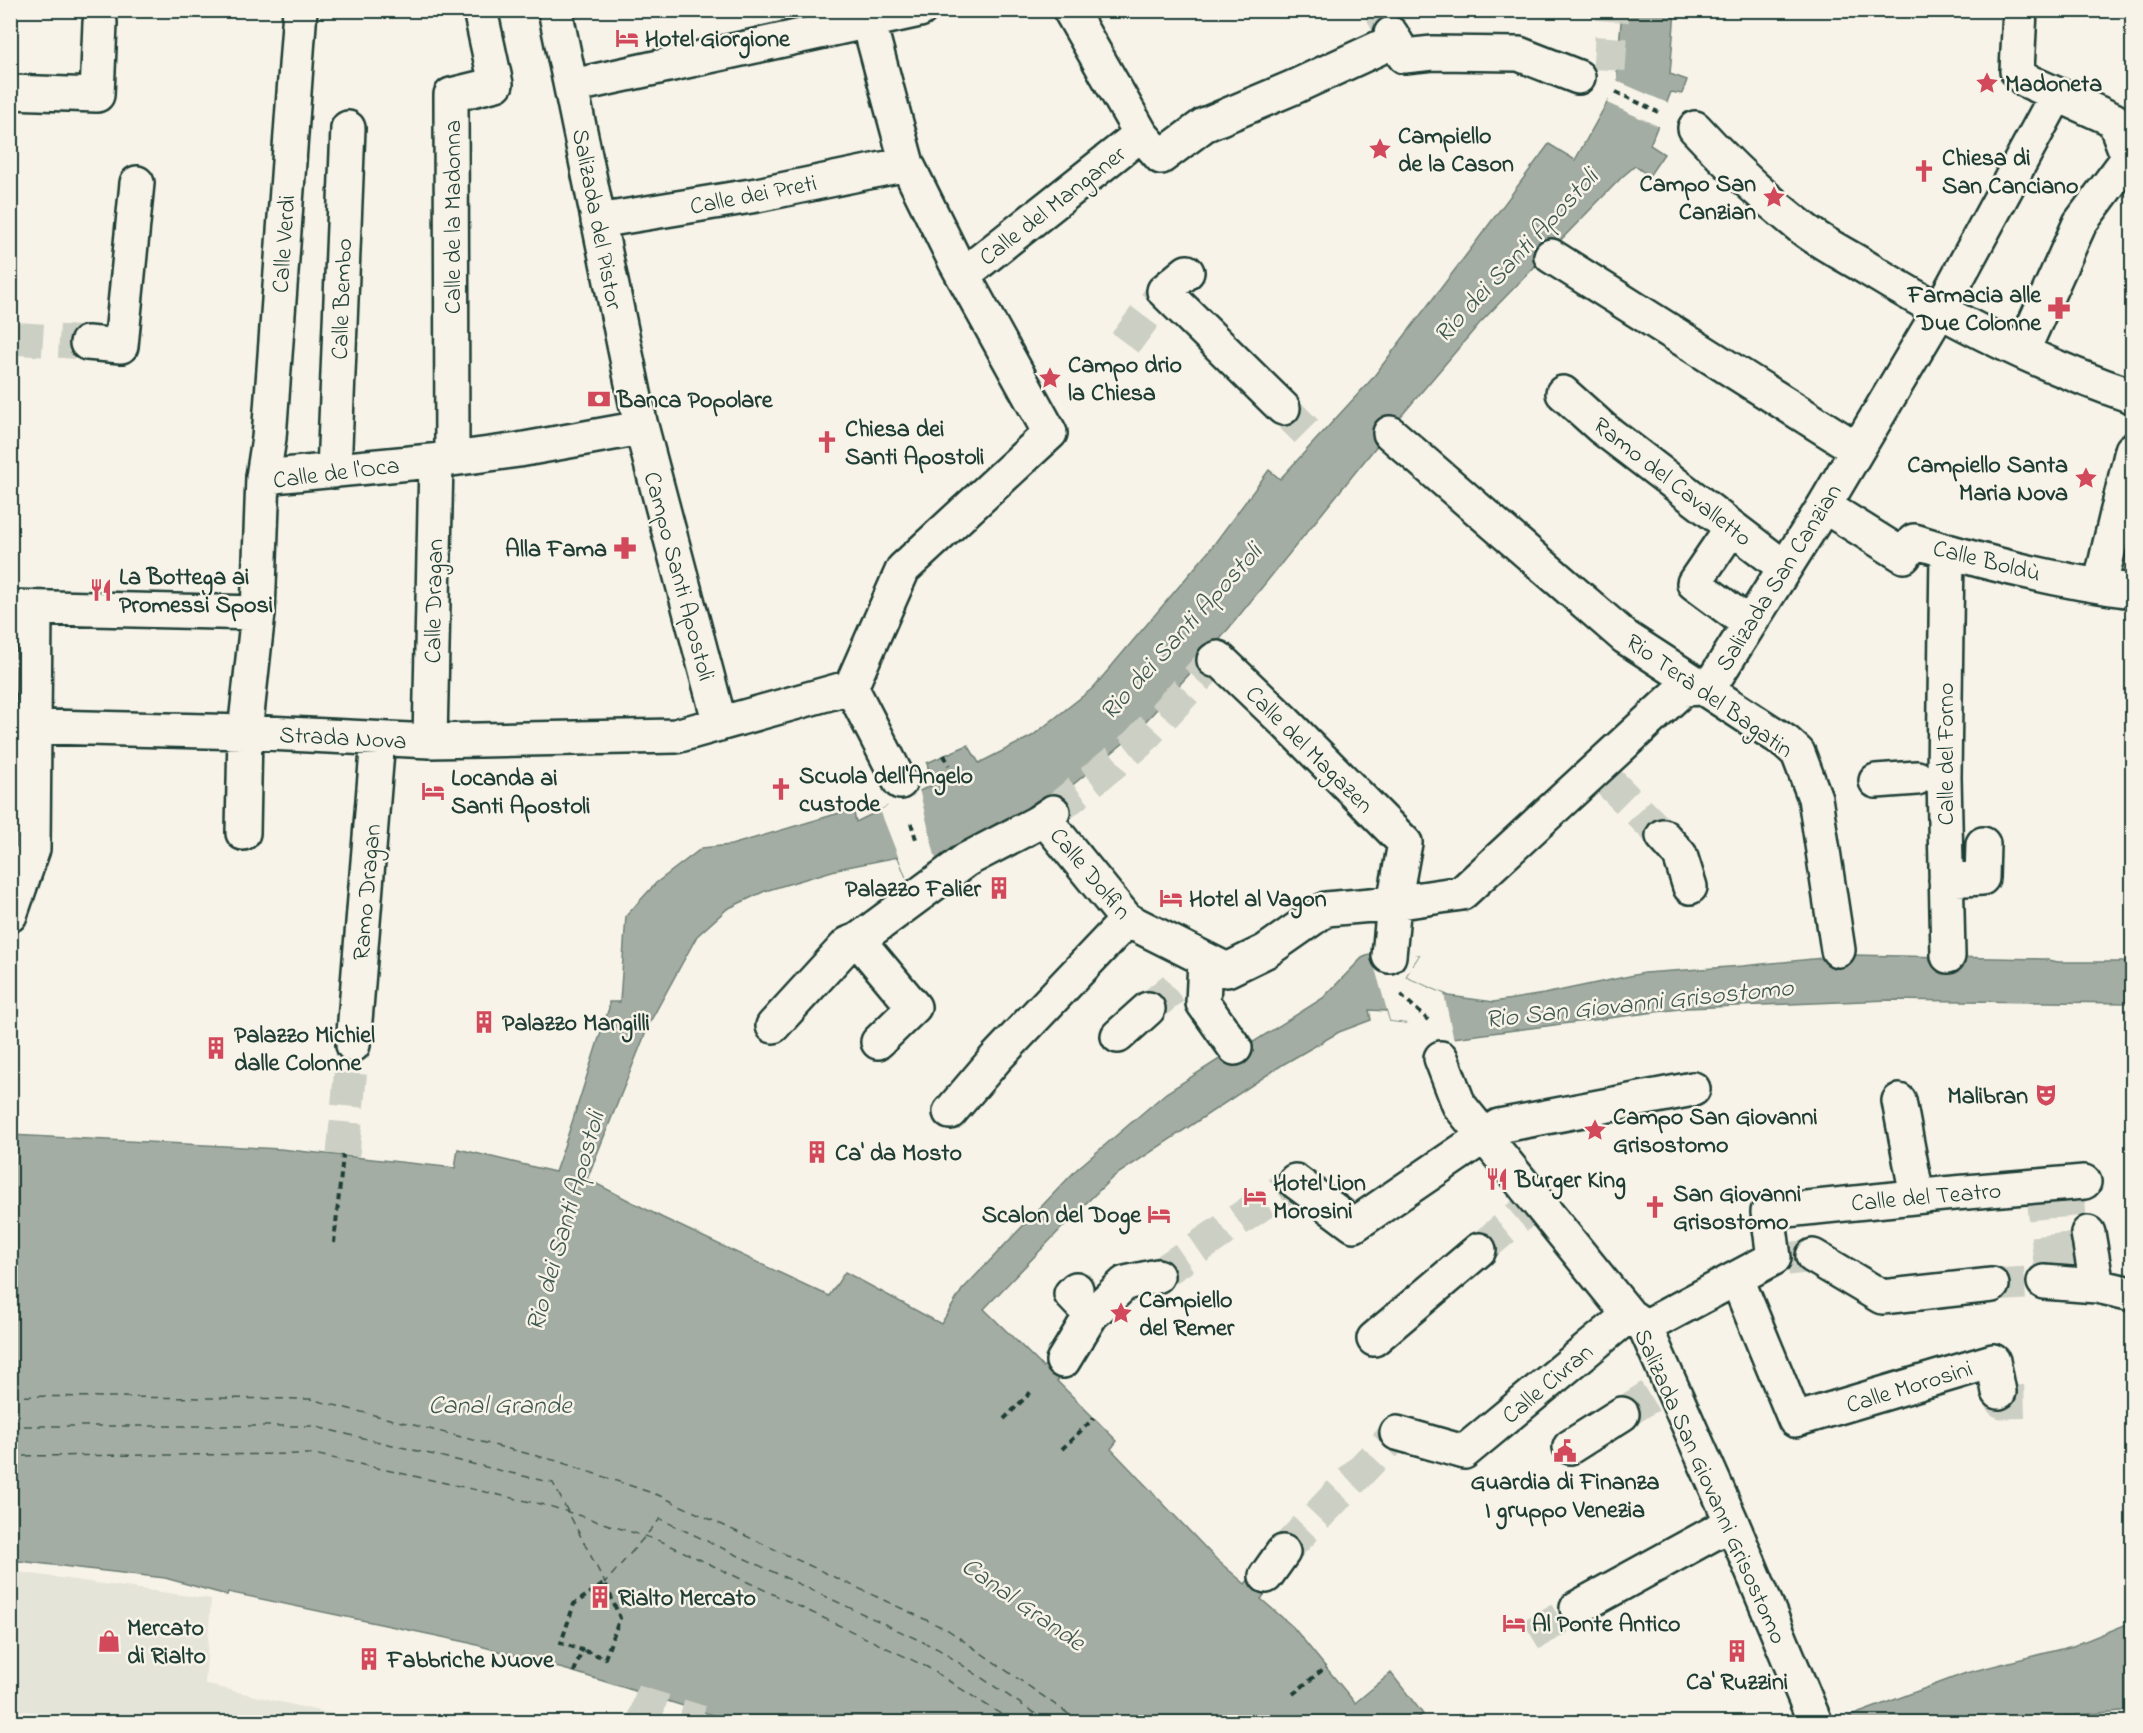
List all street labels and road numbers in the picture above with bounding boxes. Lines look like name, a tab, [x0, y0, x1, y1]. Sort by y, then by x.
street label: Calle de la Madonna	[437, 120, 472, 314]
street label: Salizada del Pistor	[561, 126, 630, 313]
street label: Calle del Manganer	[972, 138, 1135, 276]
street label: Calle dei Preti	[687, 167, 820, 226]
street label: Calle Verdi	[265, 194, 306, 294]
street label: Calle Bembo	[324, 238, 363, 360]
street label: Ramo del Cavalletto	[1584, 410, 1758, 556]
street label: Calle de l'Oca	[271, 449, 402, 500]
street label: Campo Santi Apostoli	[633, 468, 722, 685]
street label: Salizada San Canzian	[1708, 478, 1852, 679]
street label: Calle Boldù	[1929, 532, 2044, 593]
street label: Calle Dragan	[417, 538, 454, 664]
street label: Rio Terà del Bagatin	[1618, 626, 1800, 768]
street label: Calle del Magazen	[1236, 679, 1380, 823]
street label: Calle del Forno	[1930, 683, 1965, 825]
street label: Strada Nova	[278, 719, 407, 760]
street label: Calle Dolfin	[1040, 821, 1138, 929]
street label: Ramo Dragan	[345, 822, 392, 962]
street label: Calle del Teatro	[1850, 1174, 2003, 1222]
street label: Salizada San Giovanni Grisostomo	[1623, 1324, 1794, 1650]
street label: Calle Civran	[1495, 1336, 1602, 1434]
street label: Calle Morosini	[1842, 1353, 1977, 1424]

